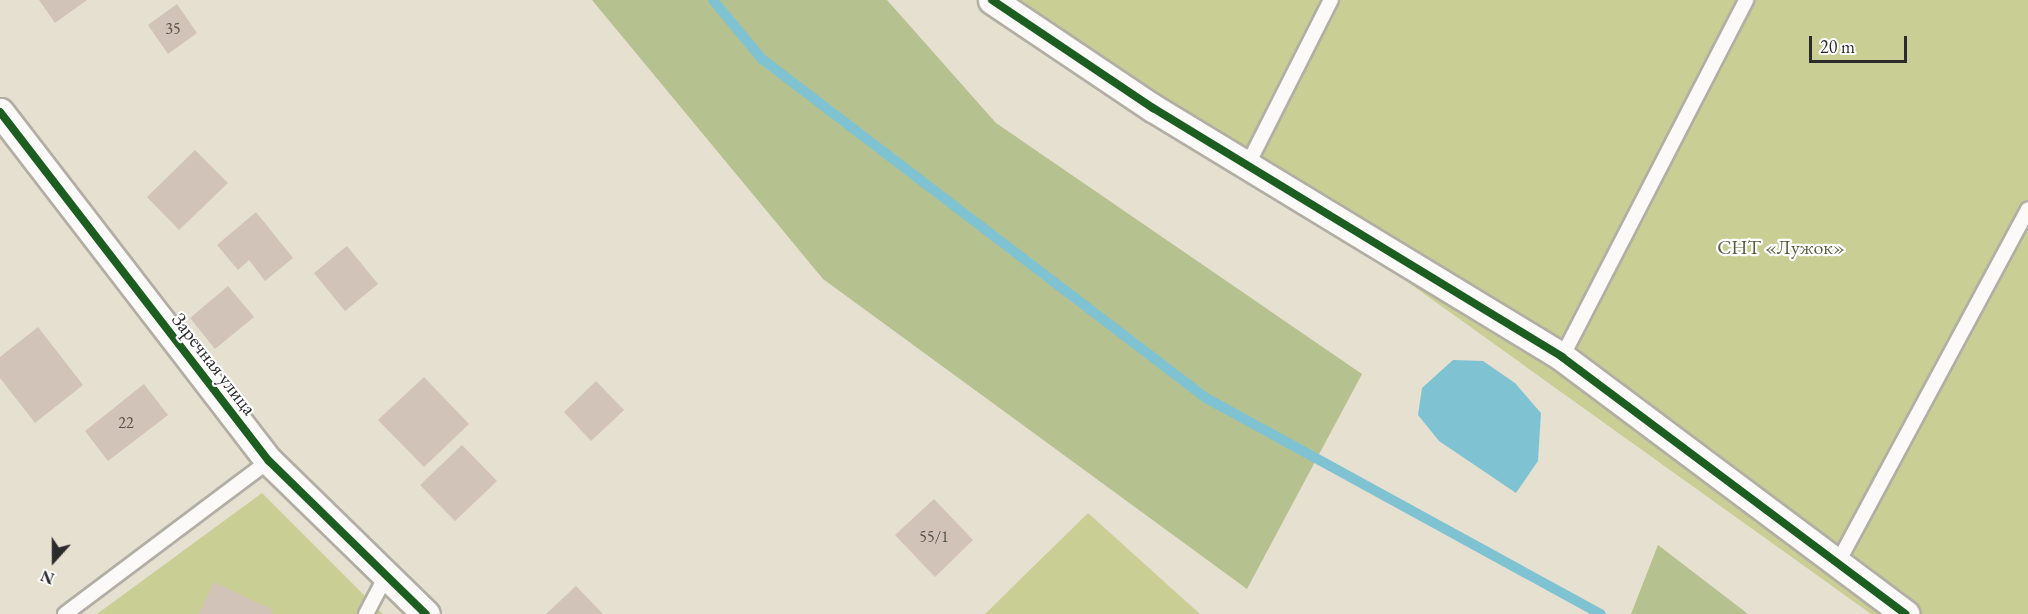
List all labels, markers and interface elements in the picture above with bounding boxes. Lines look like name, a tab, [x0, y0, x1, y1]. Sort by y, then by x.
house number: 35	[165, 19, 181, 39]
scale bar	[1812, 24, 1910, 62]
text: 20 m	[1820, 35, 1855, 58]
park label: СНТ «Лужок»	[1717, 235, 1845, 259]
street label: Заречная улица	[167, 308, 261, 420]
house number: 22	[118, 413, 134, 433]
house number: 55/1	[919, 527, 949, 547]
north arrow	[24, 530, 84, 590]
text: N	[38, 565, 57, 589]

